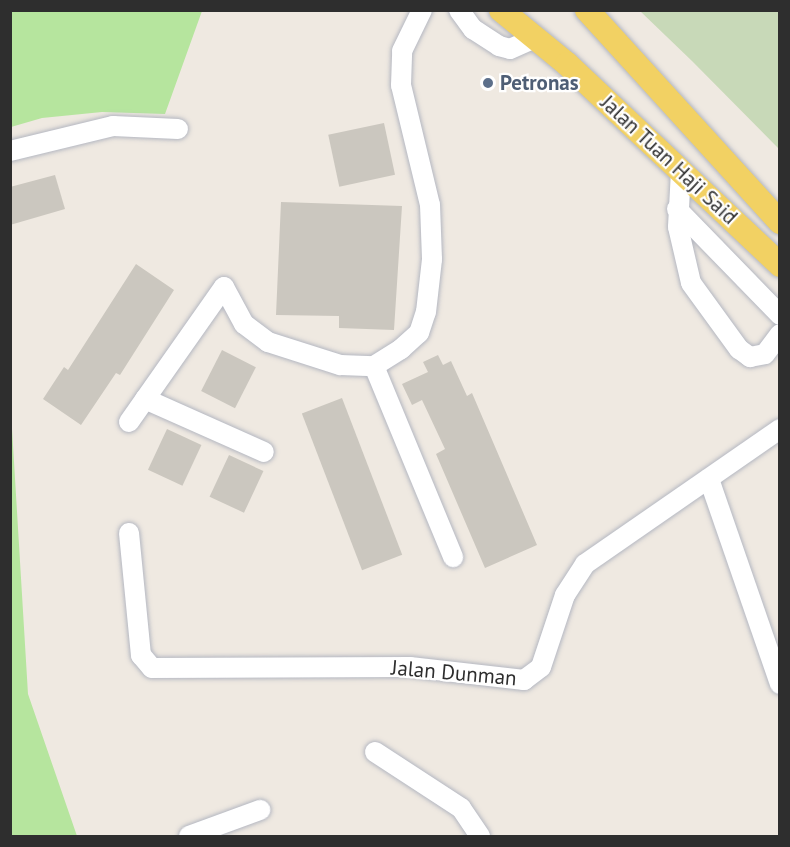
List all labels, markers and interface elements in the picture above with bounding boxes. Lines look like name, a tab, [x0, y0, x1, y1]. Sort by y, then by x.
place label: Petronas	[500, 70, 579, 96]
marker: Petronas	[481, 76, 495, 90]
street label: Jalan Tuan Haji Said	[595, 90, 743, 230]
street label: Jalan Dunman	[390, 655, 518, 691]

